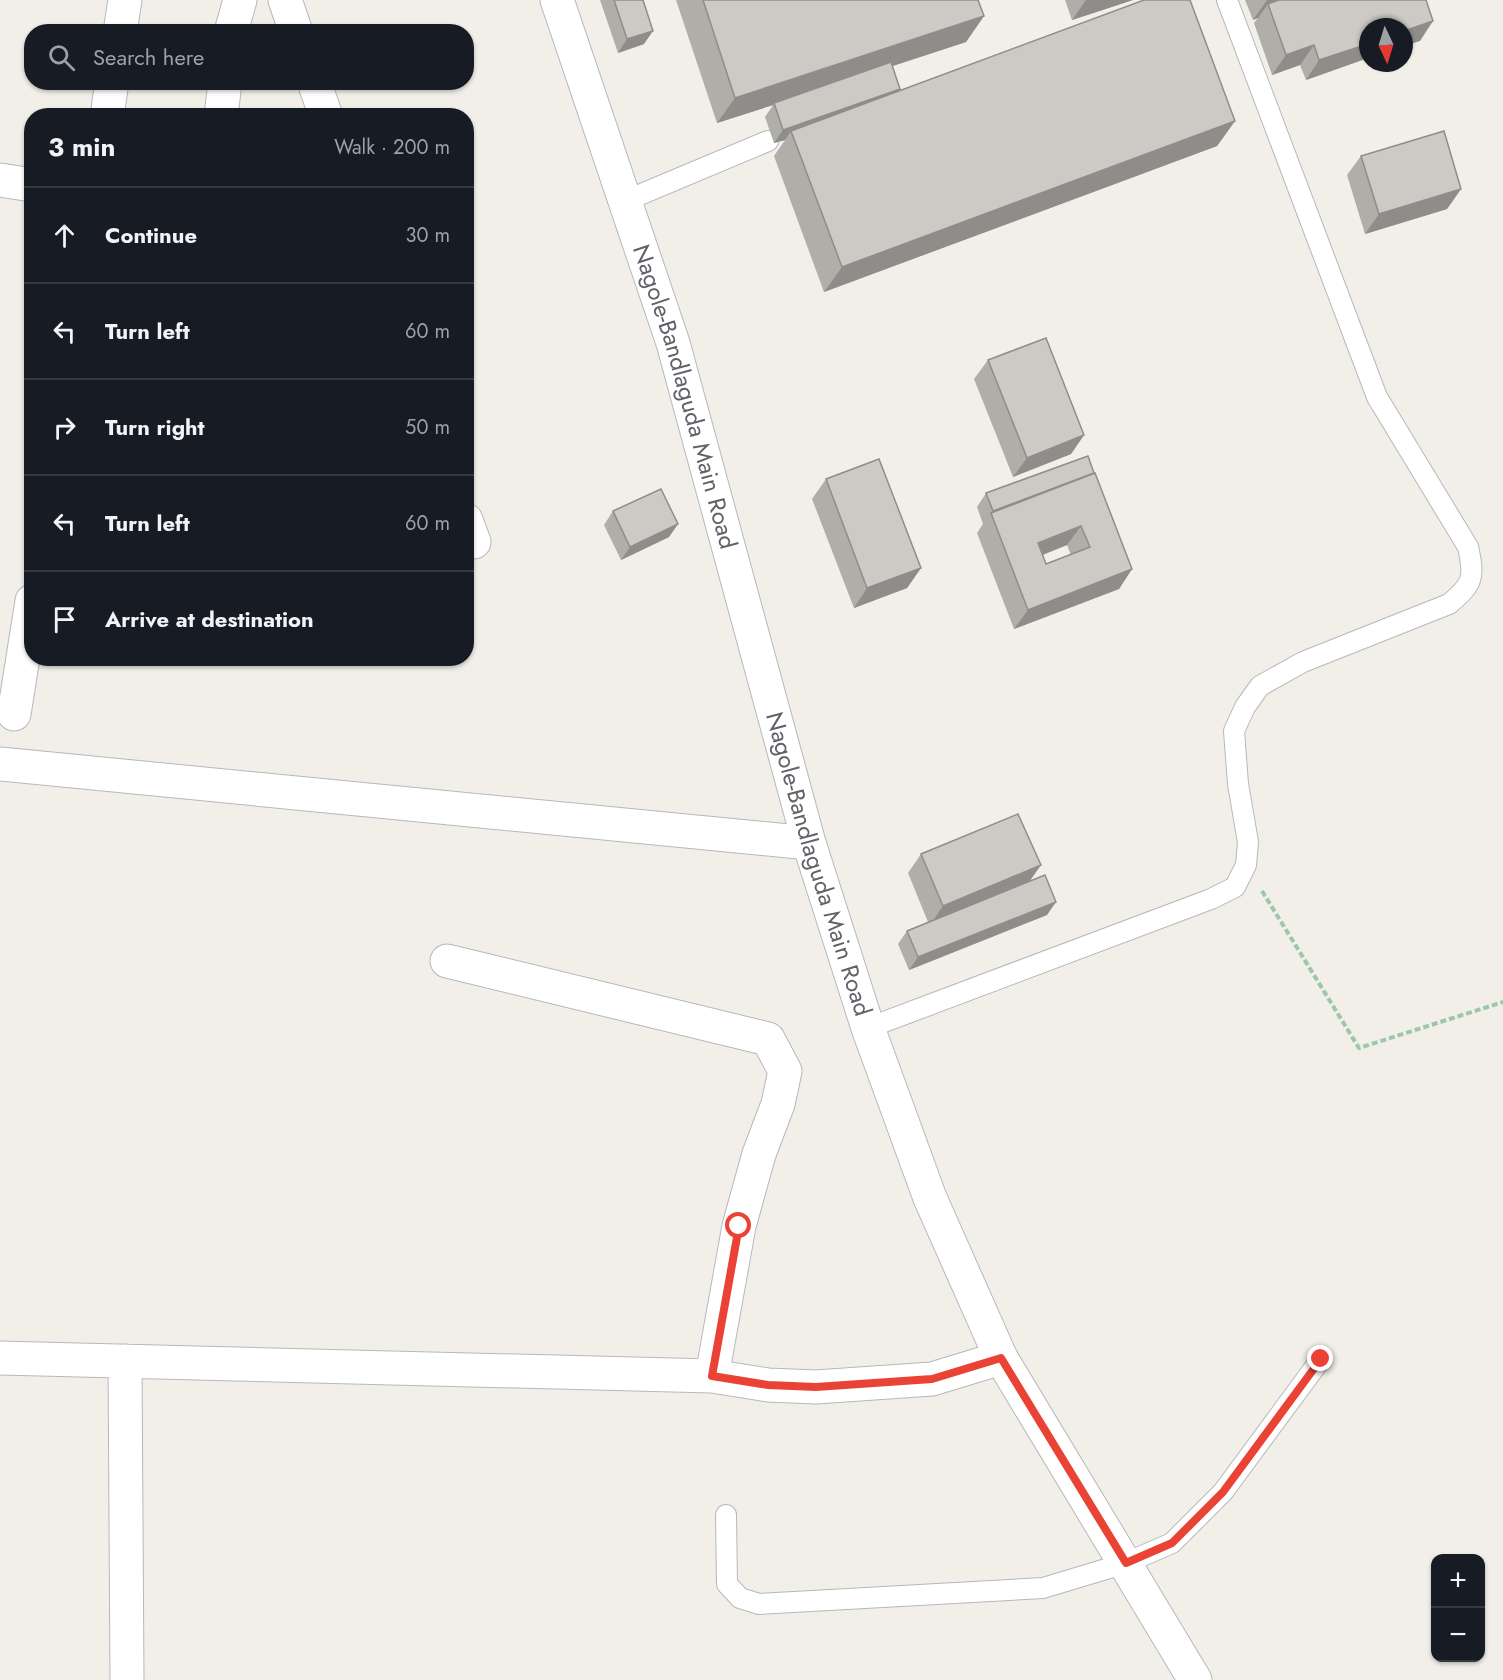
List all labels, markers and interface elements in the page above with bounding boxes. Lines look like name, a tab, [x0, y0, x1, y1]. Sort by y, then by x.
north arrow	[1359, 18, 1413, 72]
search box	[24, 24, 474, 90]
icon: search	[45, 41, 78, 74]
text: Search here	[93, 41, 204, 73]
text: 3 min	[48, 128, 115, 166]
text: Walk · 200 m	[334, 133, 450, 162]
icon: ahead	[48, 219, 81, 252]
text: Continue	[105, 219, 197, 251]
text: 30 m	[405, 221, 450, 250]
street label: Nagole-Bandlaguda Main Road	[624, 240, 746, 553]
icon: left	[48, 315, 81, 348]
text: Turn left	[105, 315, 190, 347]
text: 60 m	[405, 317, 450, 346]
icon: right	[48, 411, 81, 444]
text: Turn right	[105, 411, 205, 443]
text: 50 m	[405, 413, 450, 442]
icon: left	[48, 507, 81, 540]
text: Turn left	[105, 507, 190, 539]
text: 60 m	[405, 509, 450, 538]
icon: arrive	[48, 603, 81, 636]
text: Arrive at destination	[105, 603, 314, 635]
street label: Nagole-Bandlaguda Main Road	[757, 708, 881, 1020]
route start	[725, 1212, 751, 1238]
route end	[1307, 1345, 1333, 1371]
map controls	[1431, 1554, 1485, 1662]
button: +	[1431, 1554, 1485, 1608]
button: −	[1431, 1608, 1485, 1662]

